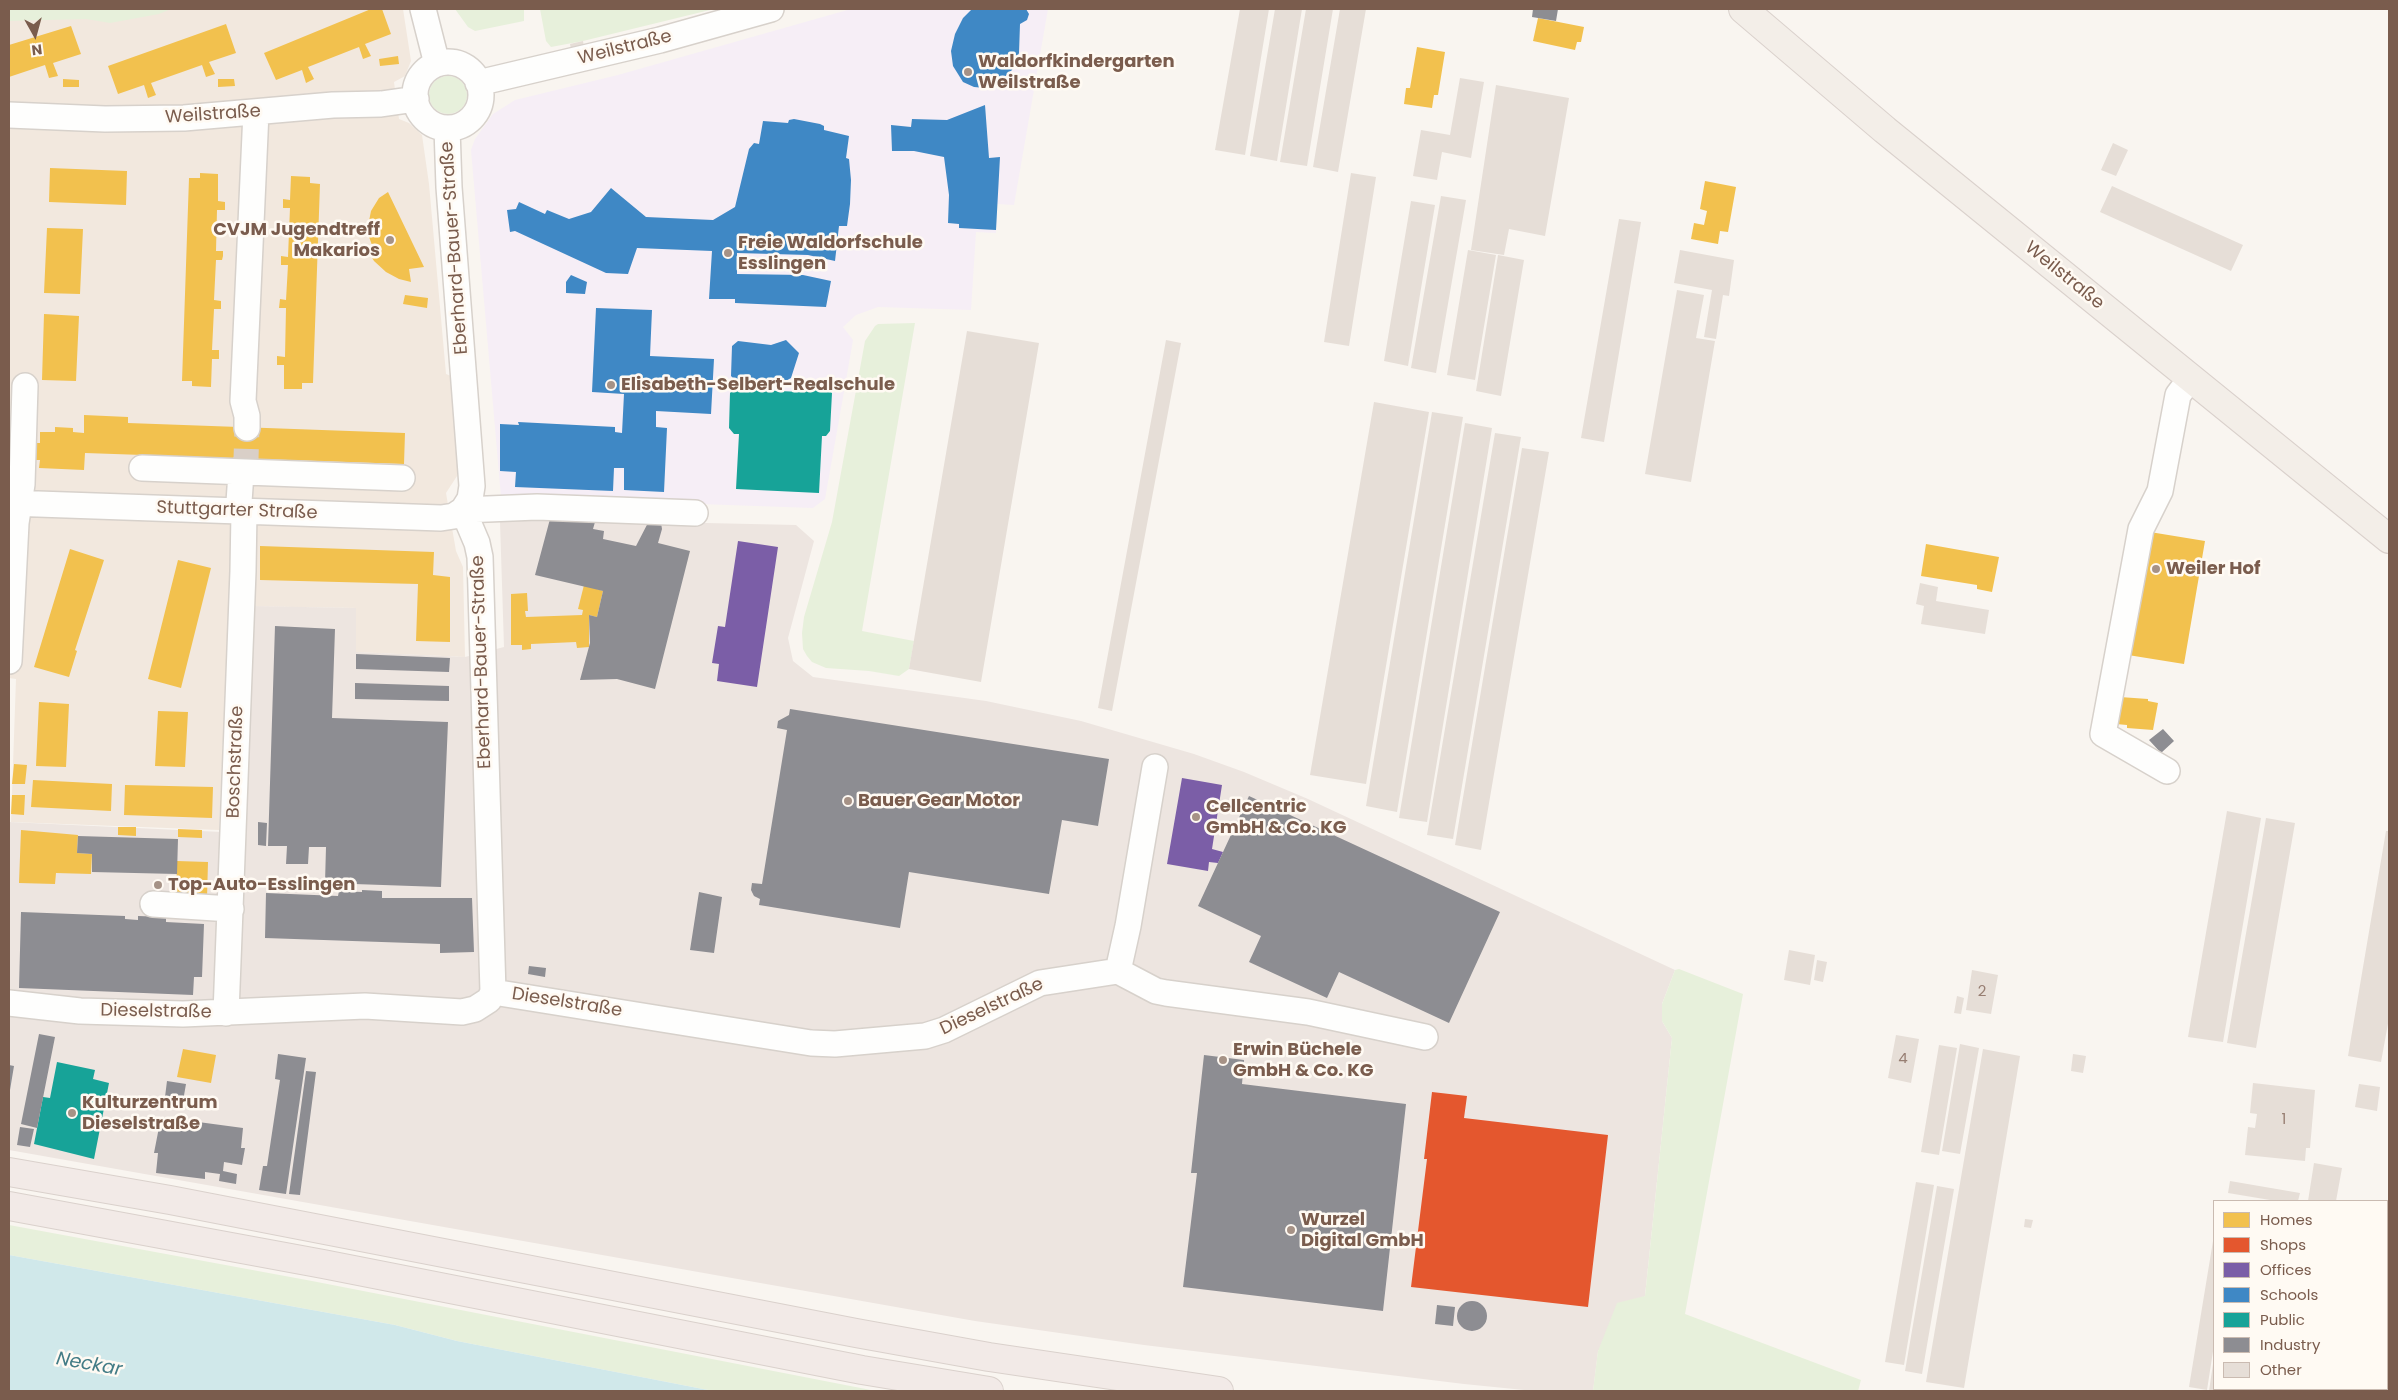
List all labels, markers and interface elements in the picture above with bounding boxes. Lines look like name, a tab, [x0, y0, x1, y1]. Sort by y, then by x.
north arrow	[10, 10, 60, 60]
street label: Weilstraße	[576, 26, 674, 70]
text: N	[30, 39, 43, 60]
place label: Waldorfkindergarten Weilstraße	[978, 51, 1175, 94]
marker: Waldorfkindergarten Weilstraße	[962, 66, 974, 78]
street label: Weilstraße	[164, 101, 262, 129]
street label: Eberhard-Bauer-Straße	[437, 141, 473, 355]
place label: CVJM Jugendtreff Makarios	[213, 219, 380, 262]
place label: Freie Waldorfschule Esslingen	[738, 232, 923, 274]
marker: CVJM Jugendtreff Makarios	[384, 234, 396, 246]
street label: Weilstraße	[2020, 237, 2108, 315]
marker: Freie Waldorfschule Esslingen	[722, 247, 734, 259]
place label: Elisabeth-Selbert-Realschule	[621, 374, 895, 396]
marker: Elisabeth-Selbert-Realschule	[605, 379, 617, 391]
street label: Stuttgarter Straße	[156, 497, 318, 525]
street label: Eberhard-Bauer-Straße	[467, 555, 497, 769]
place label: Weiler Hof	[2166, 558, 2260, 580]
marker: Weiler Hof	[2150, 563, 2162, 575]
street label: Boschstraße	[223, 705, 249, 819]
place label: Bauer Gear Motor	[858, 790, 1020, 812]
marker: Bauer Gear Motor	[842, 795, 854, 807]
place label: Cellcentric GmbH & Co. KG	[1206, 796, 1346, 839]
marker: Cellcentric GmbH & Co. KG	[1190, 811, 1202, 823]
place label: Top-Auto-Esslingen	[168, 874, 355, 896]
marker: Top-Auto-Esslingen	[152, 879, 164, 891]
street label: Dieselstraße	[937, 974, 1047, 1040]
house number: 2	[1978, 983, 1986, 1001]
street label: Dieselstraße	[510, 984, 624, 1022]
street label: Dieselstraße	[100, 1000, 212, 1024]
place label: Erwin Büchele GmbH & Co. KG	[1233, 1039, 1373, 1082]
house number: 4	[1898, 1050, 1908, 1068]
marker: Erwin Büchele GmbH & Co. KG	[1217, 1054, 1229, 1066]
place label: Kulturzentrum Dieselstraße	[82, 1092, 217, 1134]
marker: Kulturzentrum Dieselstraße	[66, 1107, 78, 1119]
house number: 1	[2282, 1111, 2286, 1129]
legend	[2213, 1200, 2388, 1390]
place label: Wurzel Digital GmbH	[1301, 1209, 1424, 1252]
text: Homes	[2260, 1209, 2313, 1230]
marker: Wurzel Digital GmbH	[1285, 1224, 1297, 1236]
text: Shops	[2260, 1234, 2306, 1255]
text: Offices	[2260, 1259, 2312, 1280]
text: Schools	[2260, 1284, 2318, 1305]
text: Public	[2260, 1309, 2305, 1330]
text: Industry	[2260, 1334, 2320, 1355]
water label: Neckar	[54, 1348, 124, 1382]
text: Other	[2260, 1359, 2302, 1380]

